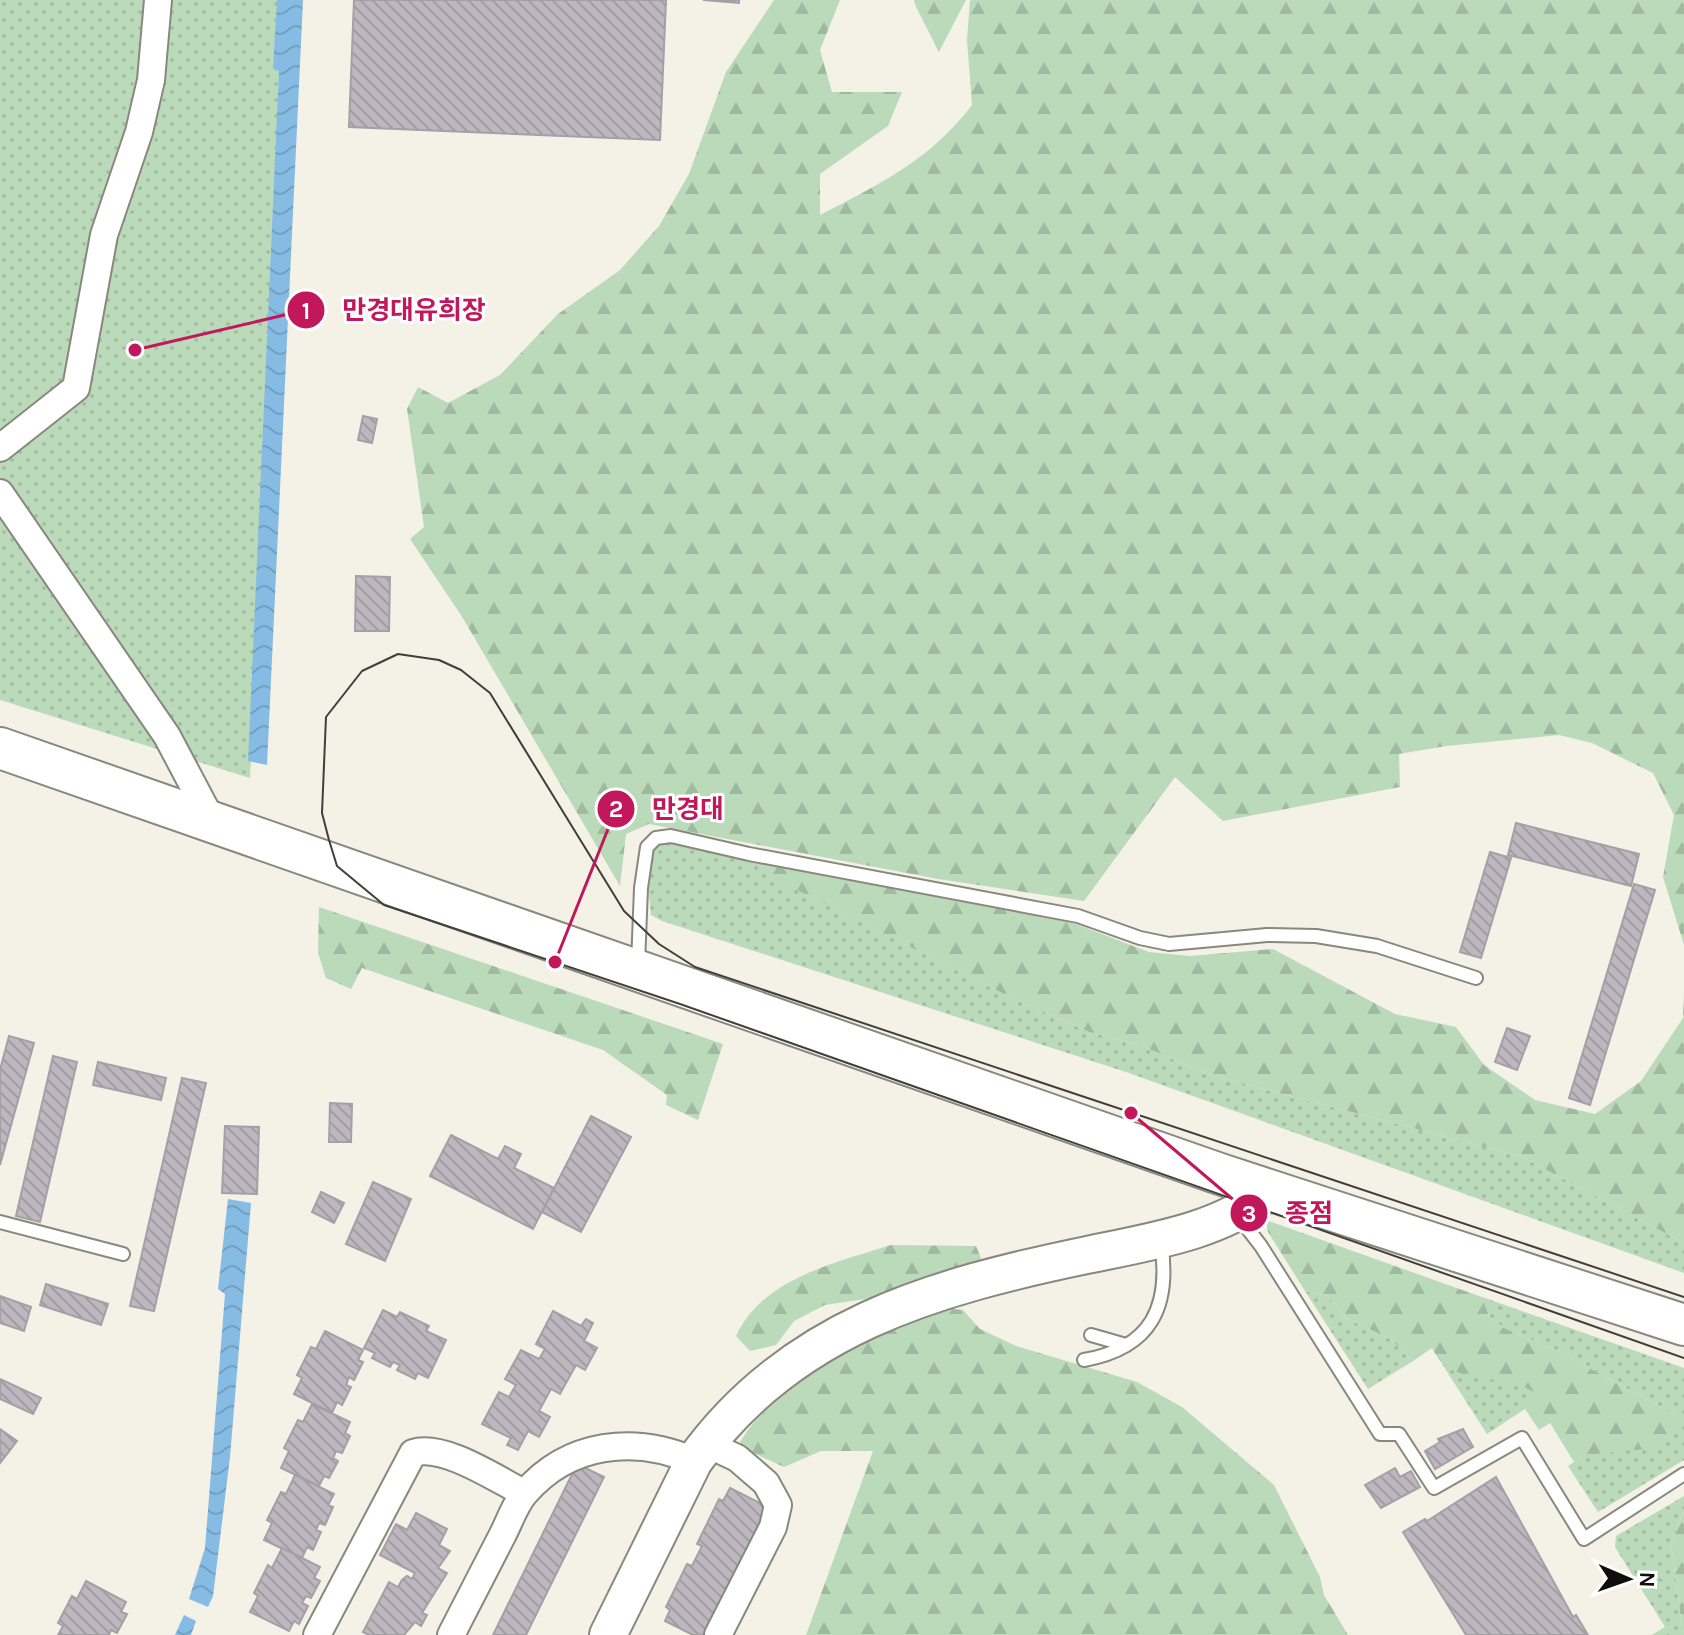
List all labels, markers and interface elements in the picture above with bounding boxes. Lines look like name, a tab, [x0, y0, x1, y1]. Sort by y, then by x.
callout: 만경대유희장	[286, 285, 502, 335]
text: 만경대유희장	[342, 295, 486, 326]
text: 1	[302, 297, 310, 325]
callout: 만경대	[596, 784, 740, 834]
text: 만경대	[652, 794, 724, 825]
text: 2	[609, 795, 623, 823]
callout: 종점	[1229, 1188, 1349, 1238]
text: 종점	[1285, 1198, 1333, 1229]
text: 3	[1242, 1200, 1256, 1228]
north arrow	[1588, 1539, 1668, 1619]
text: N	[1634, 1571, 1660, 1588]

